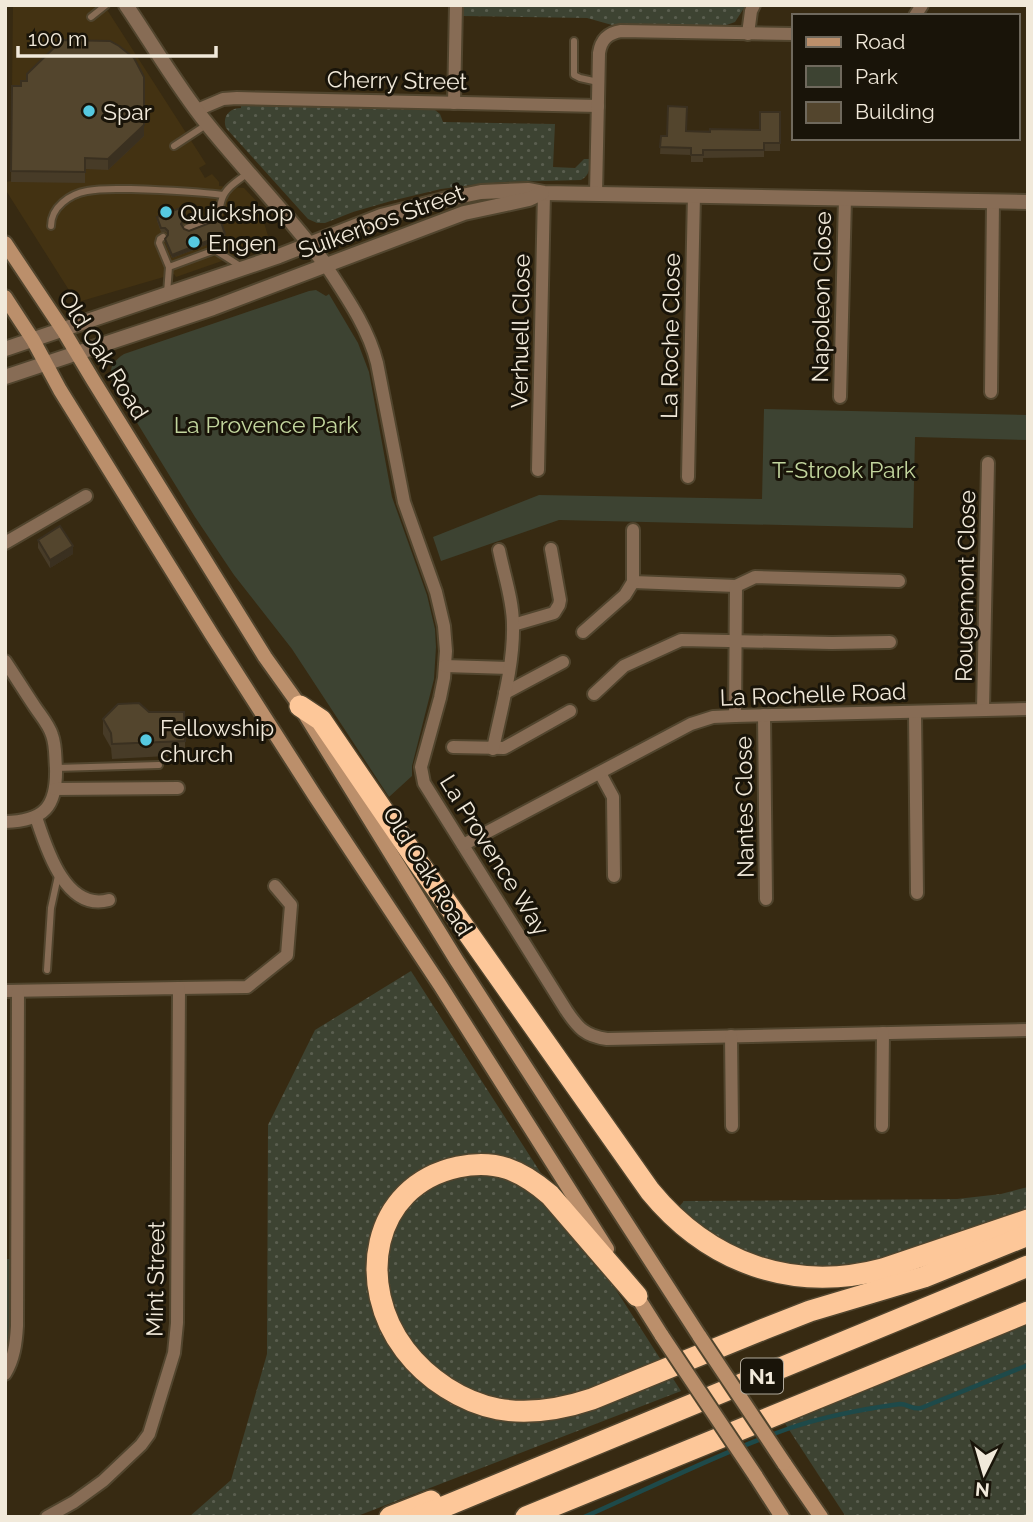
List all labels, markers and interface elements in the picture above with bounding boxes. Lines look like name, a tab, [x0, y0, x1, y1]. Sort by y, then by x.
scale bar	[18, 14, 215, 58]
legend	[792, 14, 1019, 140]
text: 100 m	[28, 26, 87, 51]
text: Road	[855, 29, 905, 54]
text: Park	[855, 64, 898, 89]
street label: Cherry Street	[327, 65, 468, 95]
place label: Spar	[103, 98, 152, 125]
text: Building	[855, 99, 935, 124]
marker: Spar	[81, 103, 97, 119]
street label: Suikerbos Street	[294, 178, 468, 264]
place label: Quickshop	[180, 199, 293, 226]
marker: Quickshop	[158, 204, 174, 220]
street label: Napoleon Close	[806, 211, 836, 383]
place label: Engen	[208, 229, 276, 256]
marker: Engen	[186, 234, 202, 250]
street label: La Roche Close	[655, 253, 685, 419]
street label: Verhuell Close	[505, 254, 535, 408]
street label: Old Oak Road	[54, 286, 154, 424]
park label: La Provence Park	[174, 411, 358, 438]
park label: T-Strook Park	[772, 456, 916, 483]
street label: Rougemont Close	[950, 490, 980, 682]
street label: La Rochelle Road	[719, 677, 907, 711]
place label: Fellowship church	[160, 714, 274, 767]
marker: Fellowship church	[138, 732, 154, 748]
street label: Nantes Close	[729, 736, 759, 878]
street label: La Provence Way	[435, 770, 555, 940]
street label: Old Oak Road	[378, 802, 478, 940]
street label: Mint Street	[140, 1221, 170, 1337]
road number: N1	[741, 1358, 783, 1394]
north arrow	[949, 1438, 1019, 1508]
text: N	[974, 1478, 991, 1502]

